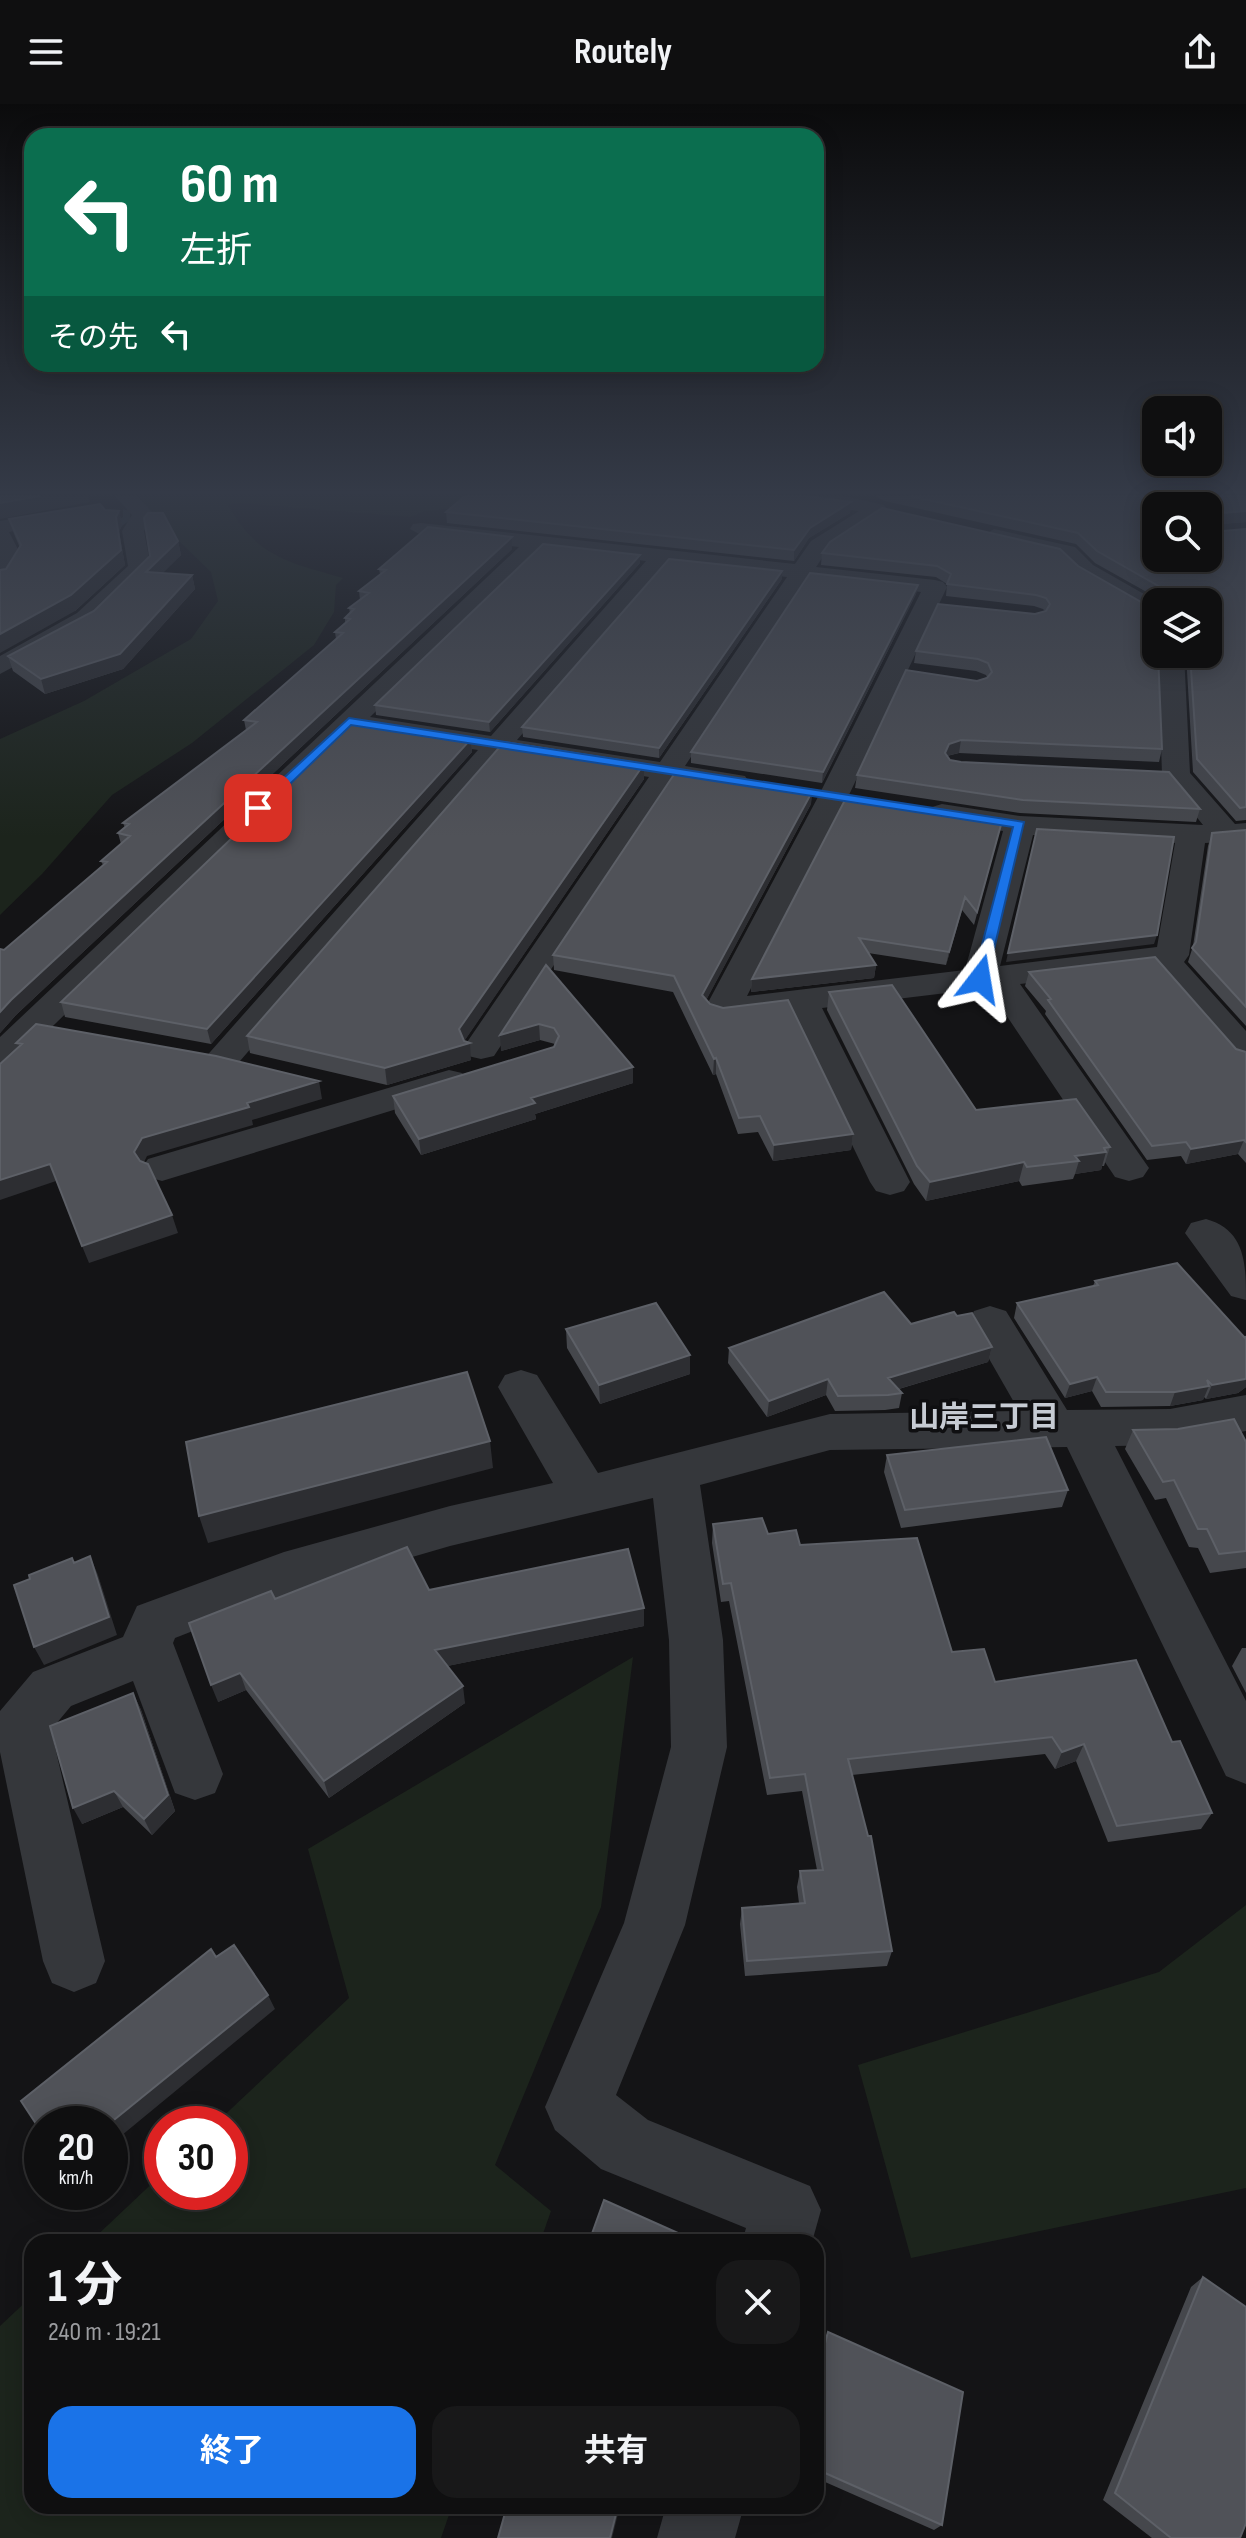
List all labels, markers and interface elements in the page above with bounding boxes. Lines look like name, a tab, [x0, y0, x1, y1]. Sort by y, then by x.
icon: menu	[24, 30, 68, 74]
icon: share	[1178, 30, 1222, 74]
text: Routely	[574, 31, 672, 74]
text: 60 m	[180, 152, 279, 219]
icon: left	[48, 160, 152, 264]
text: 左折	[180, 230, 252, 273]
icon: left	[154, 312, 198, 356]
text: その先	[48, 320, 138, 356]
map controls	[1142, 396, 1222, 668]
button: sound	[1142, 396, 1222, 476]
button: search	[1142, 492, 1222, 572]
button: layers	[1142, 588, 1222, 668]
pin	[224, 774, 292, 842]
icon: arrive	[236, 786, 280, 830]
position arrow	[938, 937, 1022, 1021]
district label: 山岸三丁目	[909, 1400, 1059, 1436]
speed limit sign: 30	[144, 2106, 248, 2210]
text: 20	[58, 2124, 94, 2172]
text: km/h	[59, 2166, 93, 2190]
text: 1 分	[48, 2258, 122, 2315]
button: close	[716, 2260, 800, 2344]
text: 240 m · 19:21	[48, 2317, 161, 2348]
button: 終了	[48, 2406, 416, 2498]
button: 共有	[432, 2406, 800, 2498]

